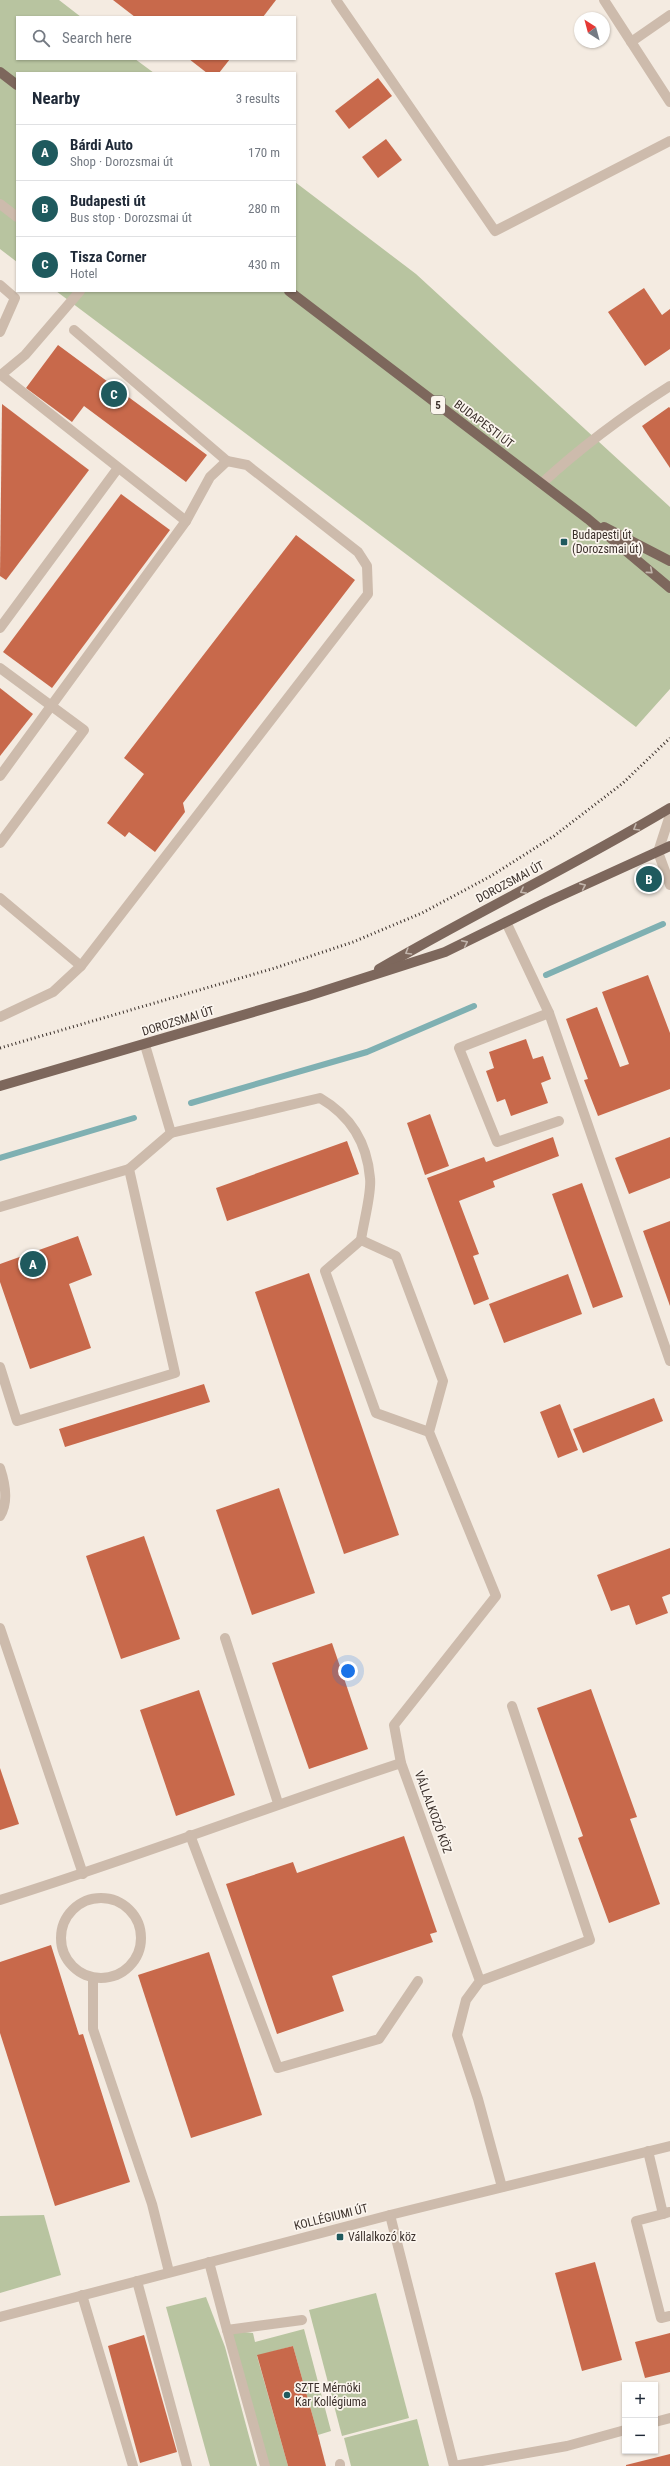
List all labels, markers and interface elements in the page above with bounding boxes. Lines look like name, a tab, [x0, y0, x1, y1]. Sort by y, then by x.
north arrow	[574, 12, 610, 48]
search box	[16, 16, 296, 60]
icon: search	[30, 27, 52, 49]
text: Search here	[62, 29, 132, 47]
text: Nearby	[32, 88, 80, 108]
text: 3 results	[236, 91, 280, 106]
text: Bárdi Auto	[70, 136, 133, 154]
text: A	[41, 145, 49, 160]
text: 170 m	[248, 145, 280, 160]
text: Shop · Dorozsmai út	[70, 154, 173, 169]
text: Budapesti út	[70, 192, 146, 210]
text: B	[41, 201, 49, 216]
text: 280 m	[248, 201, 280, 216]
text: Bus stop · Dorozsmai út	[70, 210, 192, 225]
text: Tisza Corner	[70, 248, 147, 266]
text: C	[41, 257, 49, 272]
text: 430 m	[248, 257, 280, 272]
text: Hotel	[70, 266, 98, 281]
pin: C	[101, 379, 127, 409]
road number: 5	[431, 396, 445, 414]
street label: BUDAPESTI ÚT	[452, 396, 517, 451]
place label: Budapesti út (Dorozsmai út)	[572, 528, 642, 556]
marker: Budapesti út (Dorozsmai út)	[559, 537, 569, 547]
one-way arrow	[645, 567, 652, 574]
one-way arrow	[633, 823, 640, 831]
street label: DOROZSMAI ÚT	[473, 857, 546, 906]
pin: B	[636, 864, 662, 894]
one-way arrow	[579, 883, 586, 891]
one-way arrow	[520, 886, 527, 894]
one-way arrow	[460, 940, 468, 948]
one-way arrow	[405, 947, 412, 955]
street label: DOROZSMAI ÚT	[140, 1002, 216, 1039]
pin: A	[20, 1249, 46, 1279]
your location	[338, 1661, 358, 1681]
street label: VÁLLALKOZÓ KÖZ	[412, 1769, 455, 1855]
street label: KOLLÉGIUMI ÚT	[292, 2200, 369, 2233]
place label: Vállalkozó köz	[348, 2230, 416, 2244]
marker: Vállalkozó köz	[335, 2232, 345, 2242]
place label: SZTE Mérnöki Kar Kollégiuma	[295, 2381, 367, 2409]
map controls	[622, 2382, 658, 2454]
button: +	[622, 2382, 658, 2418]
marker: SZTE Mérnöki Kar Kollégiuma	[282, 2390, 292, 2400]
button: −	[622, 2418, 658, 2454]

